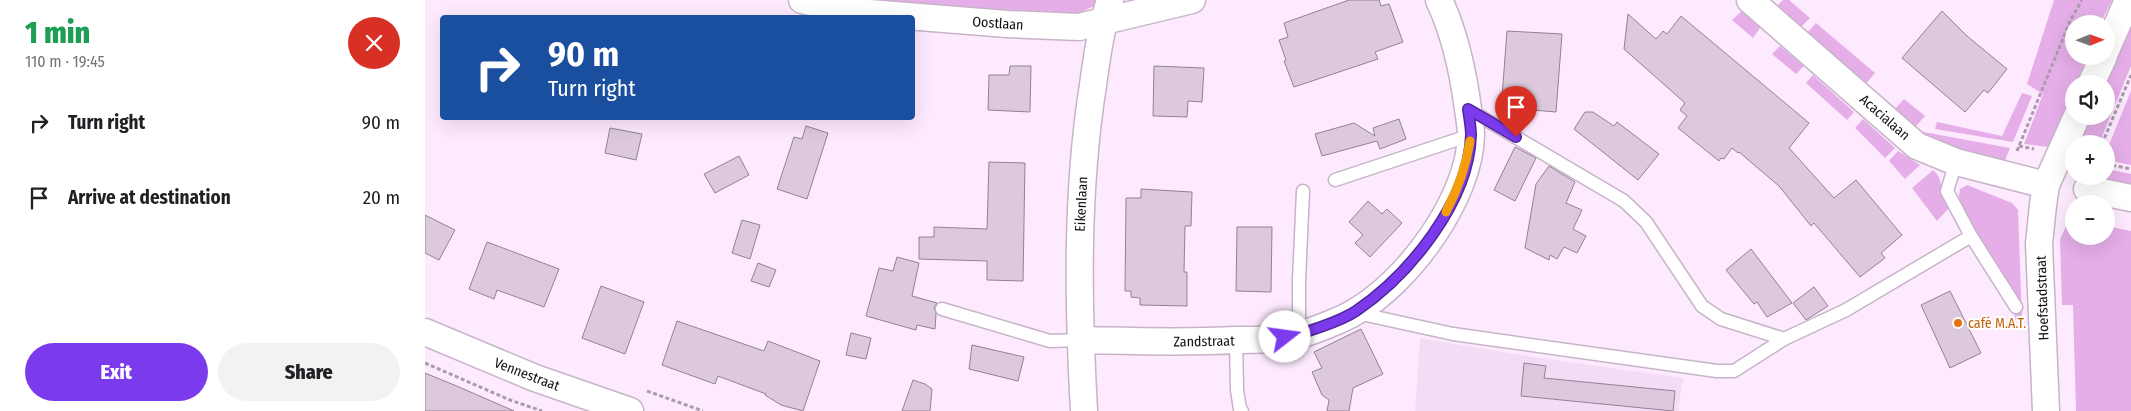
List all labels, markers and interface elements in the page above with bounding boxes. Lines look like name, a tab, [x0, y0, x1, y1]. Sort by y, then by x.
street label: Oostlaan	[972, 13, 1024, 34]
text: 1 min	[25, 15, 90, 51]
north arrow	[2065, 15, 2115, 65]
map controls	[2065, 15, 2115, 245]
button: close	[348, 17, 400, 69]
text: 90 m	[548, 33, 619, 75]
icon: right	[465, 35, 530, 100]
text: 110 m · 19:45	[25, 52, 105, 71]
text: Turn right	[548, 75, 636, 102]
button: sound	[2065, 75, 2115, 125]
pin	[1495, 86, 1537, 137]
street label: Acacialaan	[1856, 91, 1913, 144]
icon: arrive	[1502, 93, 1530, 121]
icon: right	[25, 109, 53, 137]
text: Turn right	[68, 111, 145, 134]
text: 90 m	[362, 111, 400, 134]
button: +	[2065, 135, 2115, 185]
street label: Eikenlaan	[1072, 176, 1091, 232]
icon: arrive	[25, 184, 53, 212]
text: Arrive at destination	[68, 186, 231, 209]
text: 20 m	[363, 186, 400, 209]
button: −	[2065, 195, 2115, 245]
street label: Hoefstadstraat	[2033, 255, 2052, 341]
position arrow	[1258, 310, 1310, 362]
place label: café M.A.T.	[1968, 315, 2026, 332]
marker: café M.A.T.	[1952, 317, 1964, 329]
street label: Zandstraat	[1173, 332, 1235, 351]
button: Exit	[25, 343, 208, 401]
button: Share	[218, 343, 400, 401]
street label: Vennestraat	[492, 354, 562, 395]

